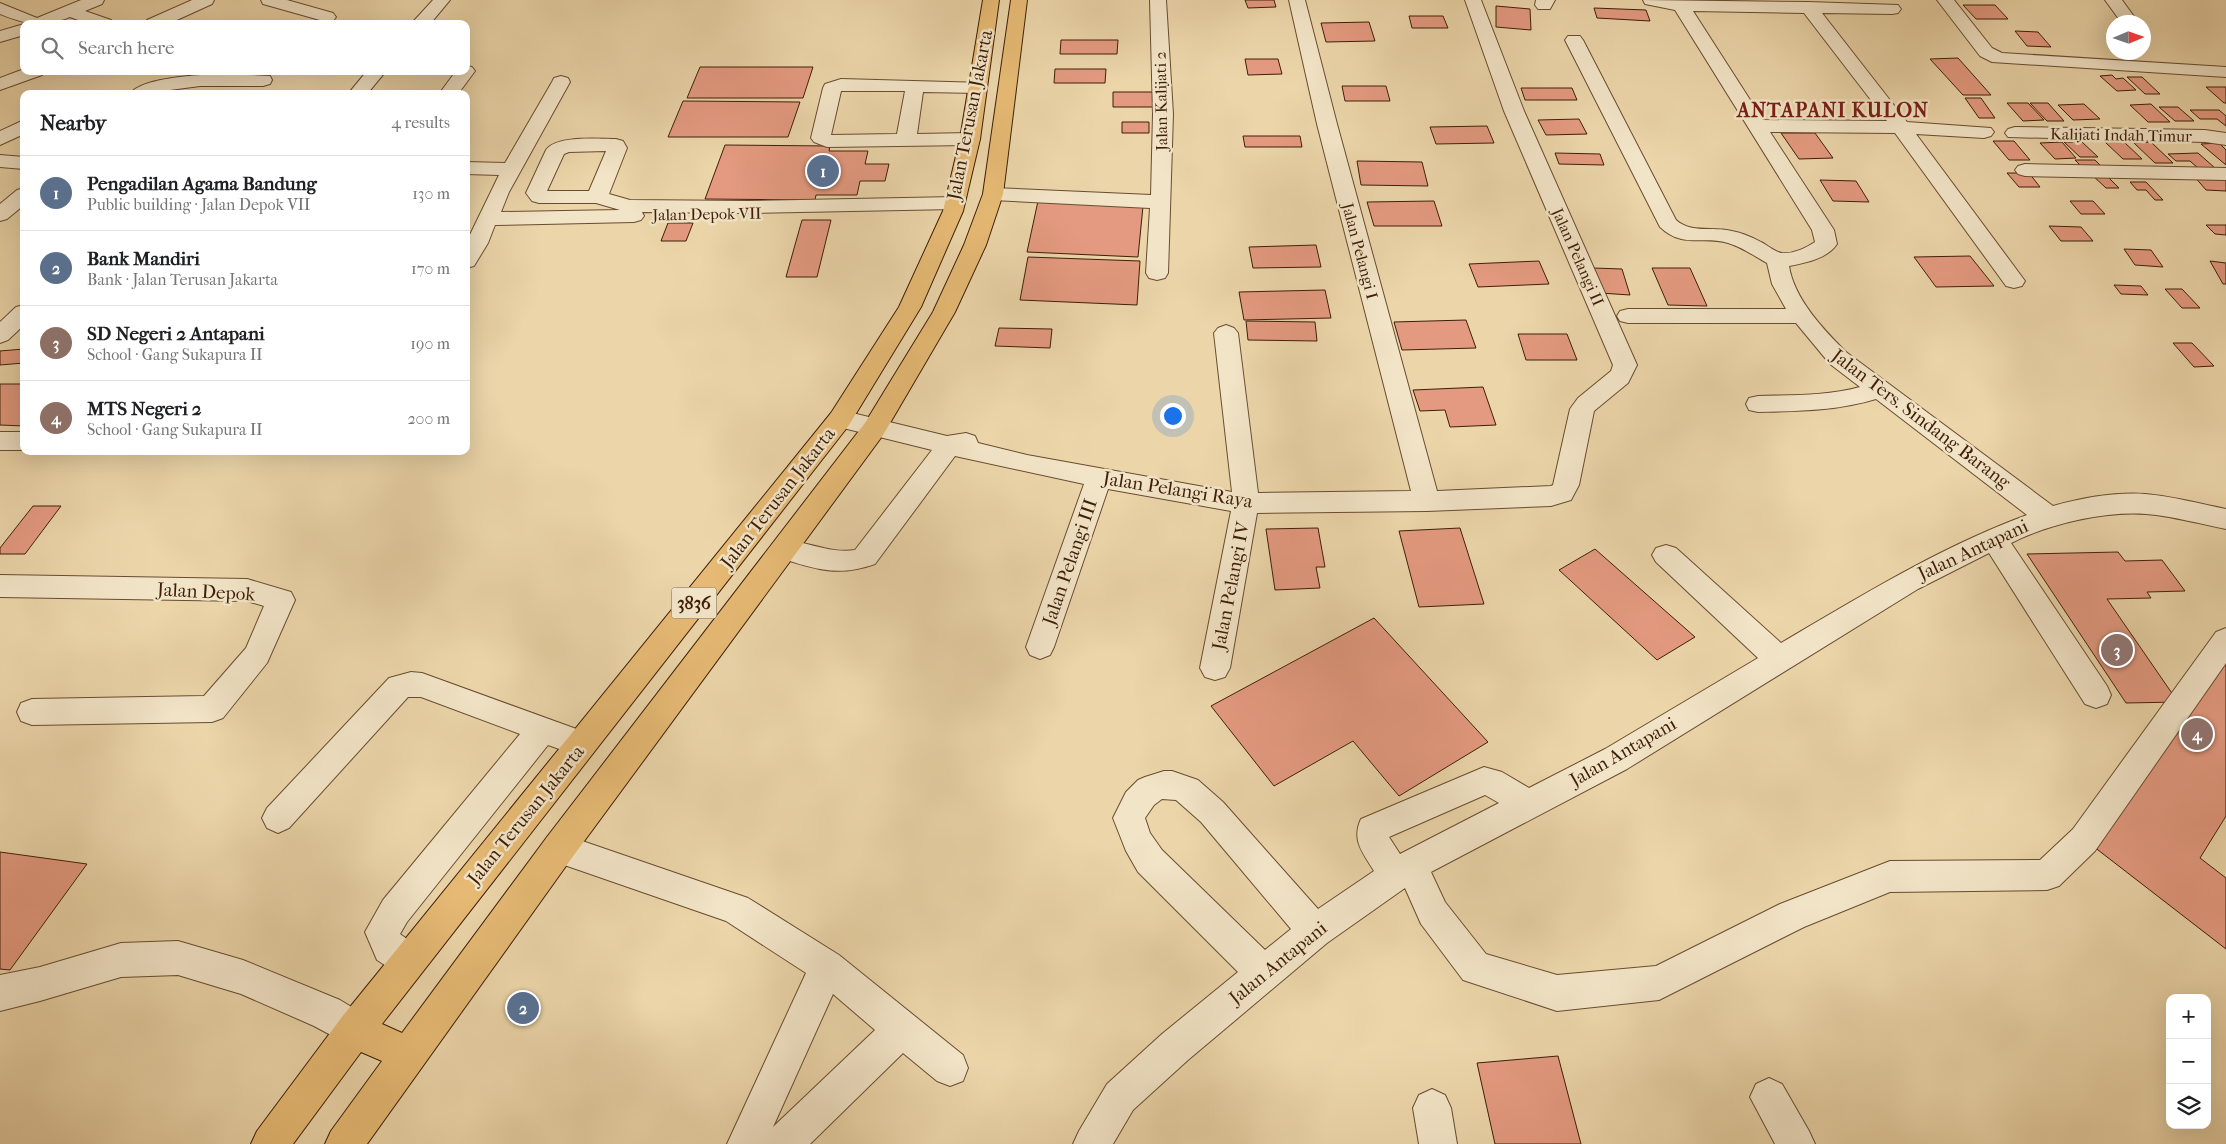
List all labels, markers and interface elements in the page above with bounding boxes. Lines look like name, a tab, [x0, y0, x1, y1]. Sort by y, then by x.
north arrow	[2106, 15, 2151, 60]
search box	[20, 20, 470, 75]
street label: Jalan Terusan Jakarta	[942, 28, 997, 204]
icon: search	[38, 34, 66, 62]
text: Search here	[78, 37, 174, 59]
street label: Jalan Kalijati 2	[1151, 51, 1171, 153]
district label: ANTAPANI KULON	[1735, 99, 1929, 122]
text: Nearby	[40, 111, 106, 135]
text: 4 results	[392, 113, 450, 132]
street label: Kalijati Indah Timur	[2050, 124, 2192, 146]
pin: 1	[807, 152, 839, 190]
text: Pengadilan Agama Bandung	[87, 173, 317, 195]
text: 1	[53, 184, 59, 203]
text: 130 m	[412, 184, 450, 203]
text: Public building · Jalan Depok VII	[87, 195, 310, 214]
street label: Jalan Pelangi I	[1338, 199, 1382, 301]
street label: Jalan Pelangi II	[1547, 203, 1608, 309]
street label: Jalan Depok VII	[650, 204, 762, 224]
text: Bank Mandiri	[87, 248, 200, 270]
text: 2	[52, 259, 60, 278]
text: 170 m	[411, 259, 450, 278]
text: Bank · Jalan Terusan Jakarta	[87, 270, 278, 289]
text: SD Negeri 2 Antapani	[87, 323, 265, 345]
text: 3	[53, 334, 59, 353]
text: 190 m	[410, 334, 450, 353]
street label: Jalan Ters. Sindang Barang	[1826, 343, 2015, 494]
text: School · Gang Sukapura II	[87, 345, 262, 364]
text: MTS Negeri 2	[87, 398, 202, 420]
your location	[1160, 403, 1186, 429]
text: 4	[51, 409, 61, 428]
text: 200 m	[407, 409, 450, 428]
text: School · Gang Sukapura II	[87, 420, 262, 439]
street label: Jalan Terusan Jakarta	[715, 423, 840, 574]
street label: Jalan Pelangi Raya	[1100, 467, 1255, 513]
street label: Jalan Pelangi III	[1037, 496, 1102, 630]
street label: Jalan Antapani	[1913, 515, 2032, 586]
street label: Jalan Pelangi IV	[1207, 520, 1254, 654]
street label: Jalan Depok	[154, 578, 256, 606]
road number: 3836	[672, 588, 716, 618]
pin: 3	[2101, 631, 2133, 669]
street label: Jalan Antapani	[1564, 712, 1680, 792]
pin: 4	[2181, 715, 2213, 753]
street label: Jalan Terusan Jakarta	[462, 741, 589, 891]
street label: Jalan Antapani	[1223, 917, 1332, 1010]
pin: 2	[507, 989, 539, 1027]
map controls	[2166, 994, 2211, 1129]
button: +	[2166, 994, 2211, 1039]
button: −	[2166, 1039, 2211, 1084]
button: layers	[2166, 1084, 2211, 1129]

